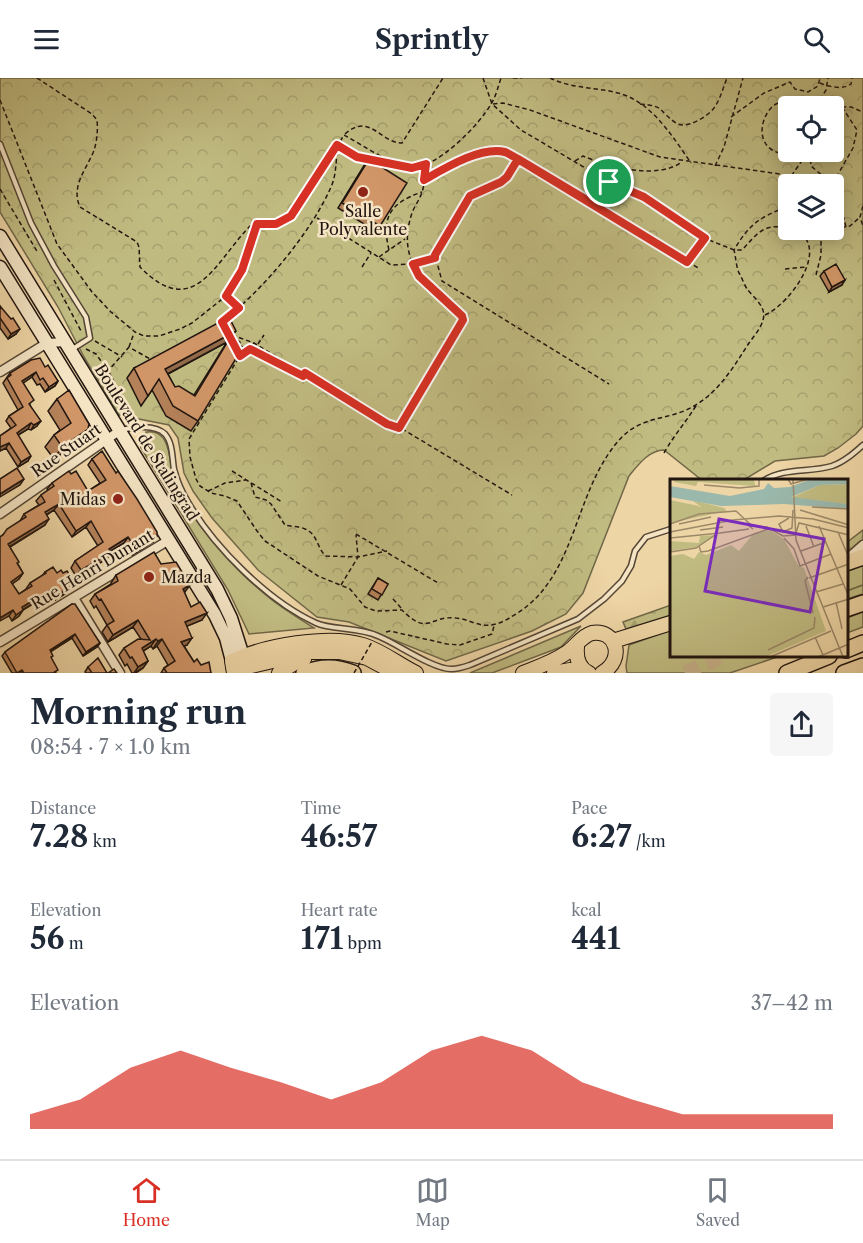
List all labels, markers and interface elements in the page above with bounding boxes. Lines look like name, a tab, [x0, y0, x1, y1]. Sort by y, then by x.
icon: menu	[30, 23, 63, 56]
text: Sprintly	[375, 23, 488, 56]
icon: search	[800, 23, 833, 56]
map controls	[778, 96, 844, 240]
button: locate	[778, 96, 844, 162]
pin	[583, 156, 634, 207]
icon: arrive	[592, 165, 625, 198]
button: layers	[778, 174, 844, 240]
marker: Salle Polyvalente	[356, 185, 370, 199]
place label: Salle Polyvalente	[319, 201, 407, 239]
street label: Boulevard de Stalingrad	[91, 360, 204, 524]
street label: Rue Stuart	[27, 418, 105, 481]
inset map	[670, 479, 848, 658]
place label: Midas	[60, 489, 106, 509]
marker: Midas	[111, 492, 125, 506]
street label: Rue Henri Dunant	[27, 524, 157, 614]
place label: Mazda	[161, 567, 212, 587]
marker: Mazda	[142, 570, 156, 584]
text: Morning run	[30, 692, 246, 733]
button: share	[770, 693, 833, 756]
text: 08:54 · 7 × 1.0 km	[30, 735, 191, 759]
text: Distance	[30, 798, 96, 818]
text: Time	[301, 798, 341, 818]
text: Pace	[571, 798, 607, 818]
text: 7.28	[30, 818, 89, 855]
text: 46:57	[301, 818, 377, 855]
text: 6:27	[571, 818, 632, 855]
text: km	[89, 831, 117, 851]
text: /km	[632, 831, 666, 851]
text: Elevation	[30, 900, 101, 920]
text: Heart rate	[301, 900, 378, 920]
text: kcal	[571, 900, 602, 920]
text: 56	[30, 920, 65, 957]
text: 171	[301, 920, 343, 957]
text: 441	[571, 920, 620, 957]
text: m	[65, 933, 84, 953]
text: bpm	[343, 933, 382, 953]
text: Elevation	[30, 991, 119, 1015]
text: 37–42 m	[751, 991, 833, 1015]
tab: Home	[123, 1174, 170, 1230]
tab: Map	[416, 1174, 450, 1230]
tab: Saved	[696, 1174, 740, 1230]

